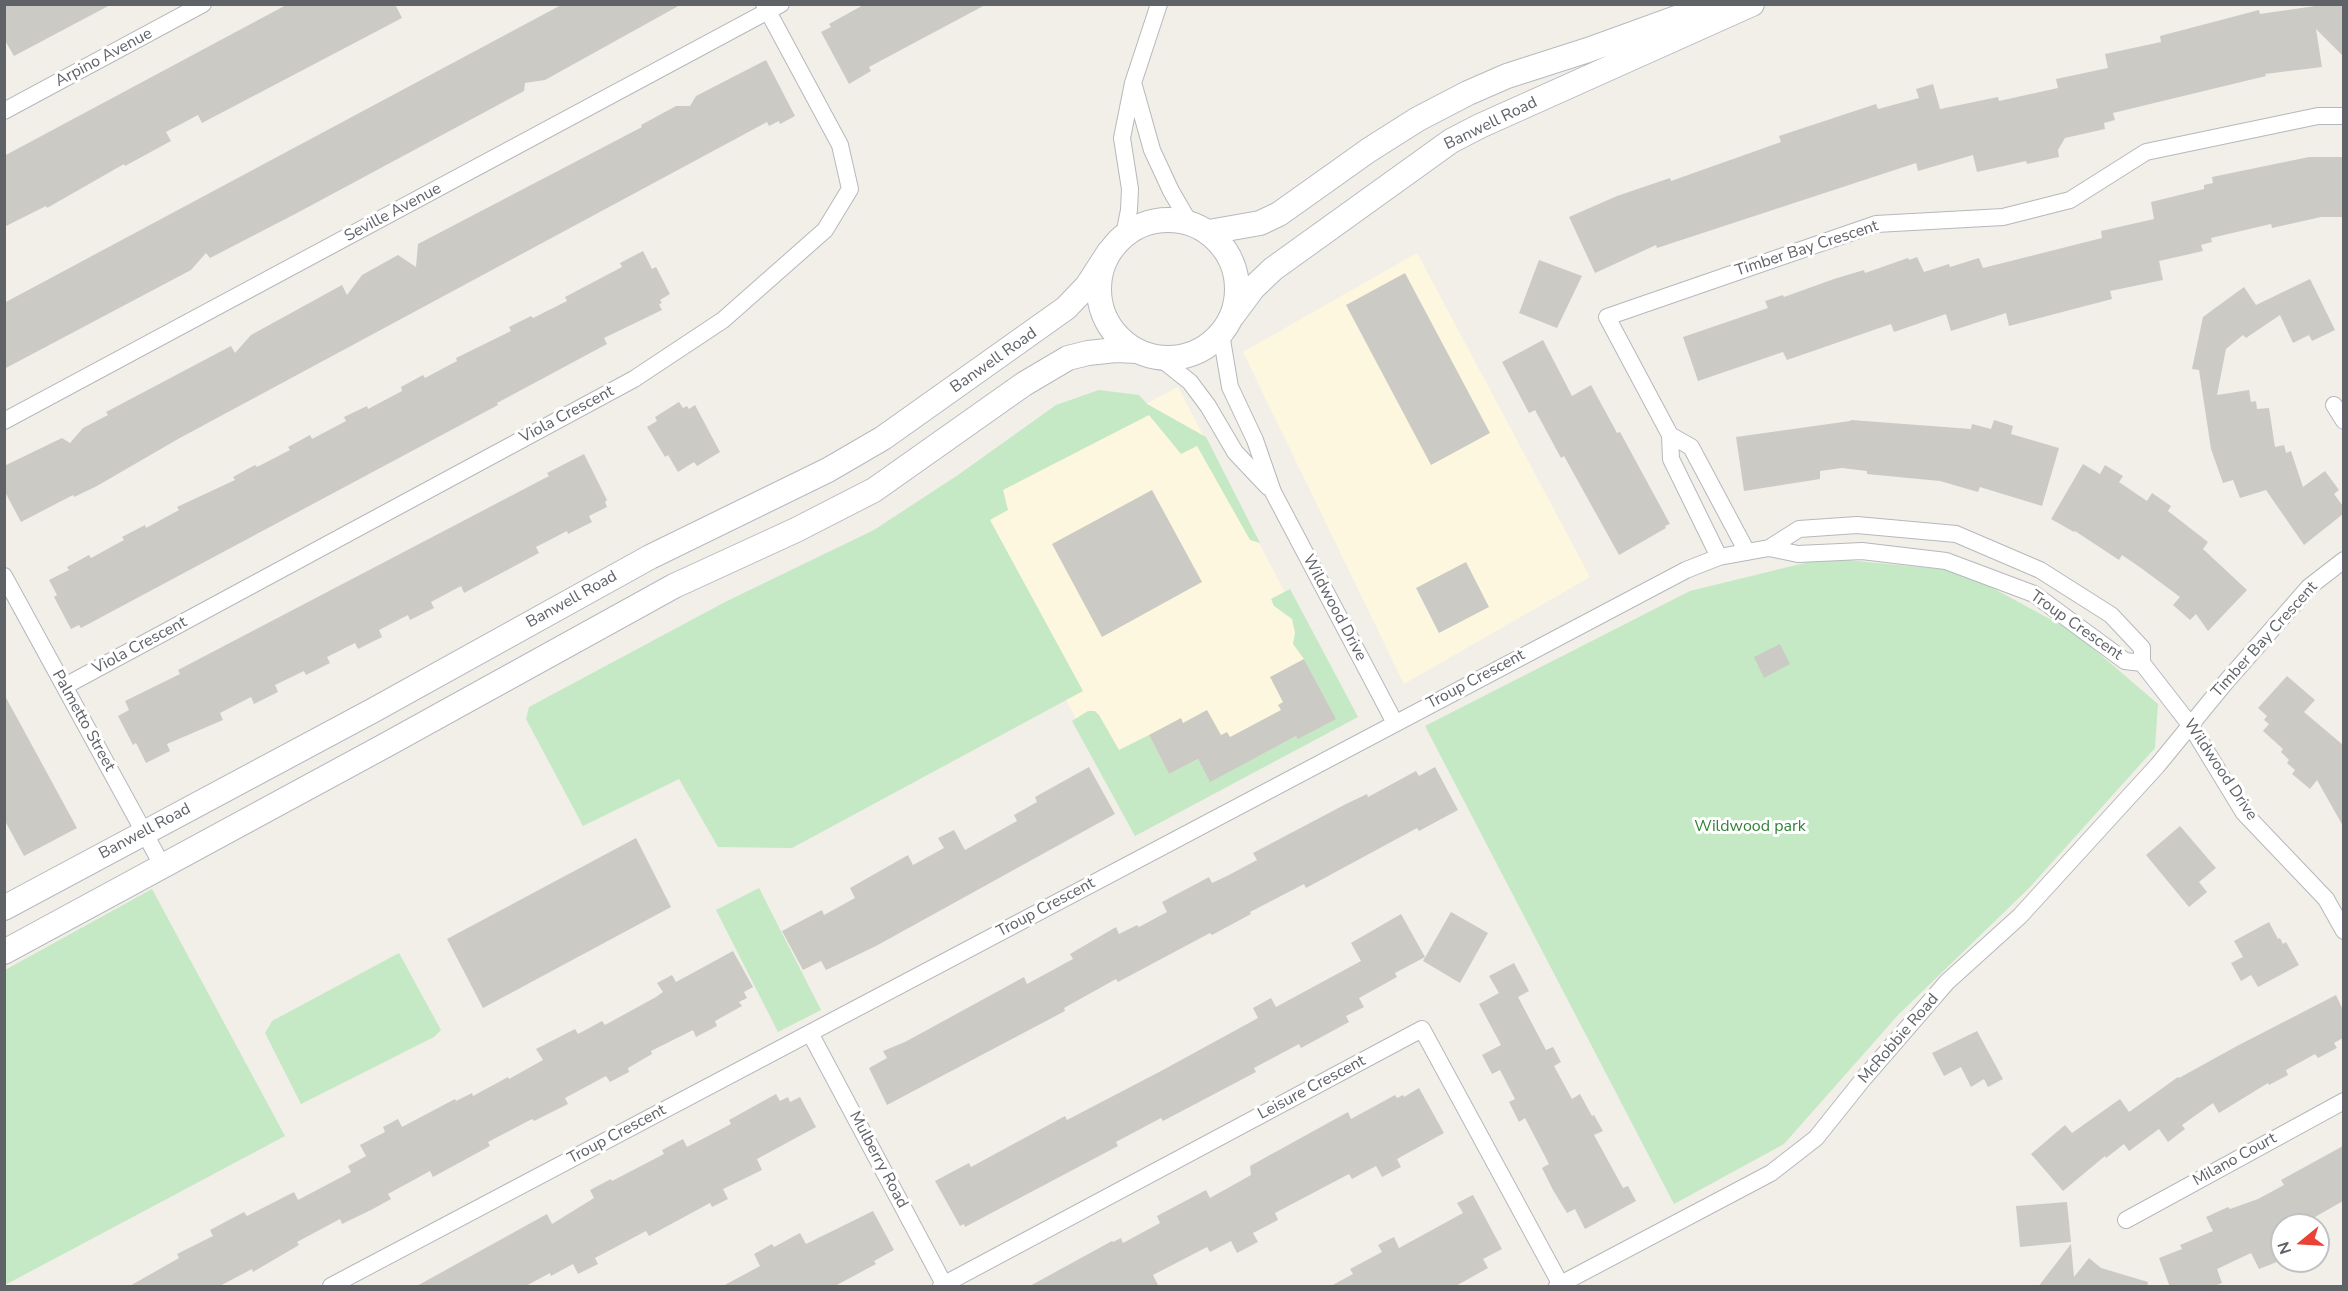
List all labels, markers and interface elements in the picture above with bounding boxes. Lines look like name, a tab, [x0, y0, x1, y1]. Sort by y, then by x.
street label: Arpino Avenue	[52, 24, 156, 92]
street label: Banwell Road	[1441, 93, 1541, 155]
street label: Seville Avenue	[341, 179, 445, 247]
street label: Timber Bay Crescent	[1733, 217, 1881, 281]
street label: Banwell Road	[947, 324, 1041, 398]
street label: Viola Crescent	[517, 382, 617, 448]
street label: Wildwood Drive	[1298, 551, 1370, 665]
street label: Banwell Road	[523, 567, 621, 633]
street label: Timber Bay Crescent	[2208, 578, 2322, 702]
street label: Troup Crescent	[2026, 587, 2126, 665]
street label: Viola Crescent	[90, 613, 190, 679]
street label: Troup Crescent	[1424, 646, 1528, 714]
street label: Palmetto Street	[47, 667, 119, 775]
street label: Wildwood Drive	[2179, 716, 2261, 824]
street label: Banwell Road	[96, 800, 194, 864]
park label: Wildwood park	[1694, 817, 1806, 837]
street label: Troup Crescent	[994, 874, 1098, 942]
street label: McRobbie Road	[1855, 990, 1943, 1088]
street label: Leisure Crescent	[1255, 1052, 1369, 1124]
street label: Troup Crescent	[565, 1101, 669, 1169]
street label: Mulberry Road	[844, 1108, 912, 1212]
street label: Milano Court	[2190, 1129, 2280, 1191]
north arrow	[2270, 1213, 2330, 1273]
text: N	[2272, 1239, 2297, 1257]

